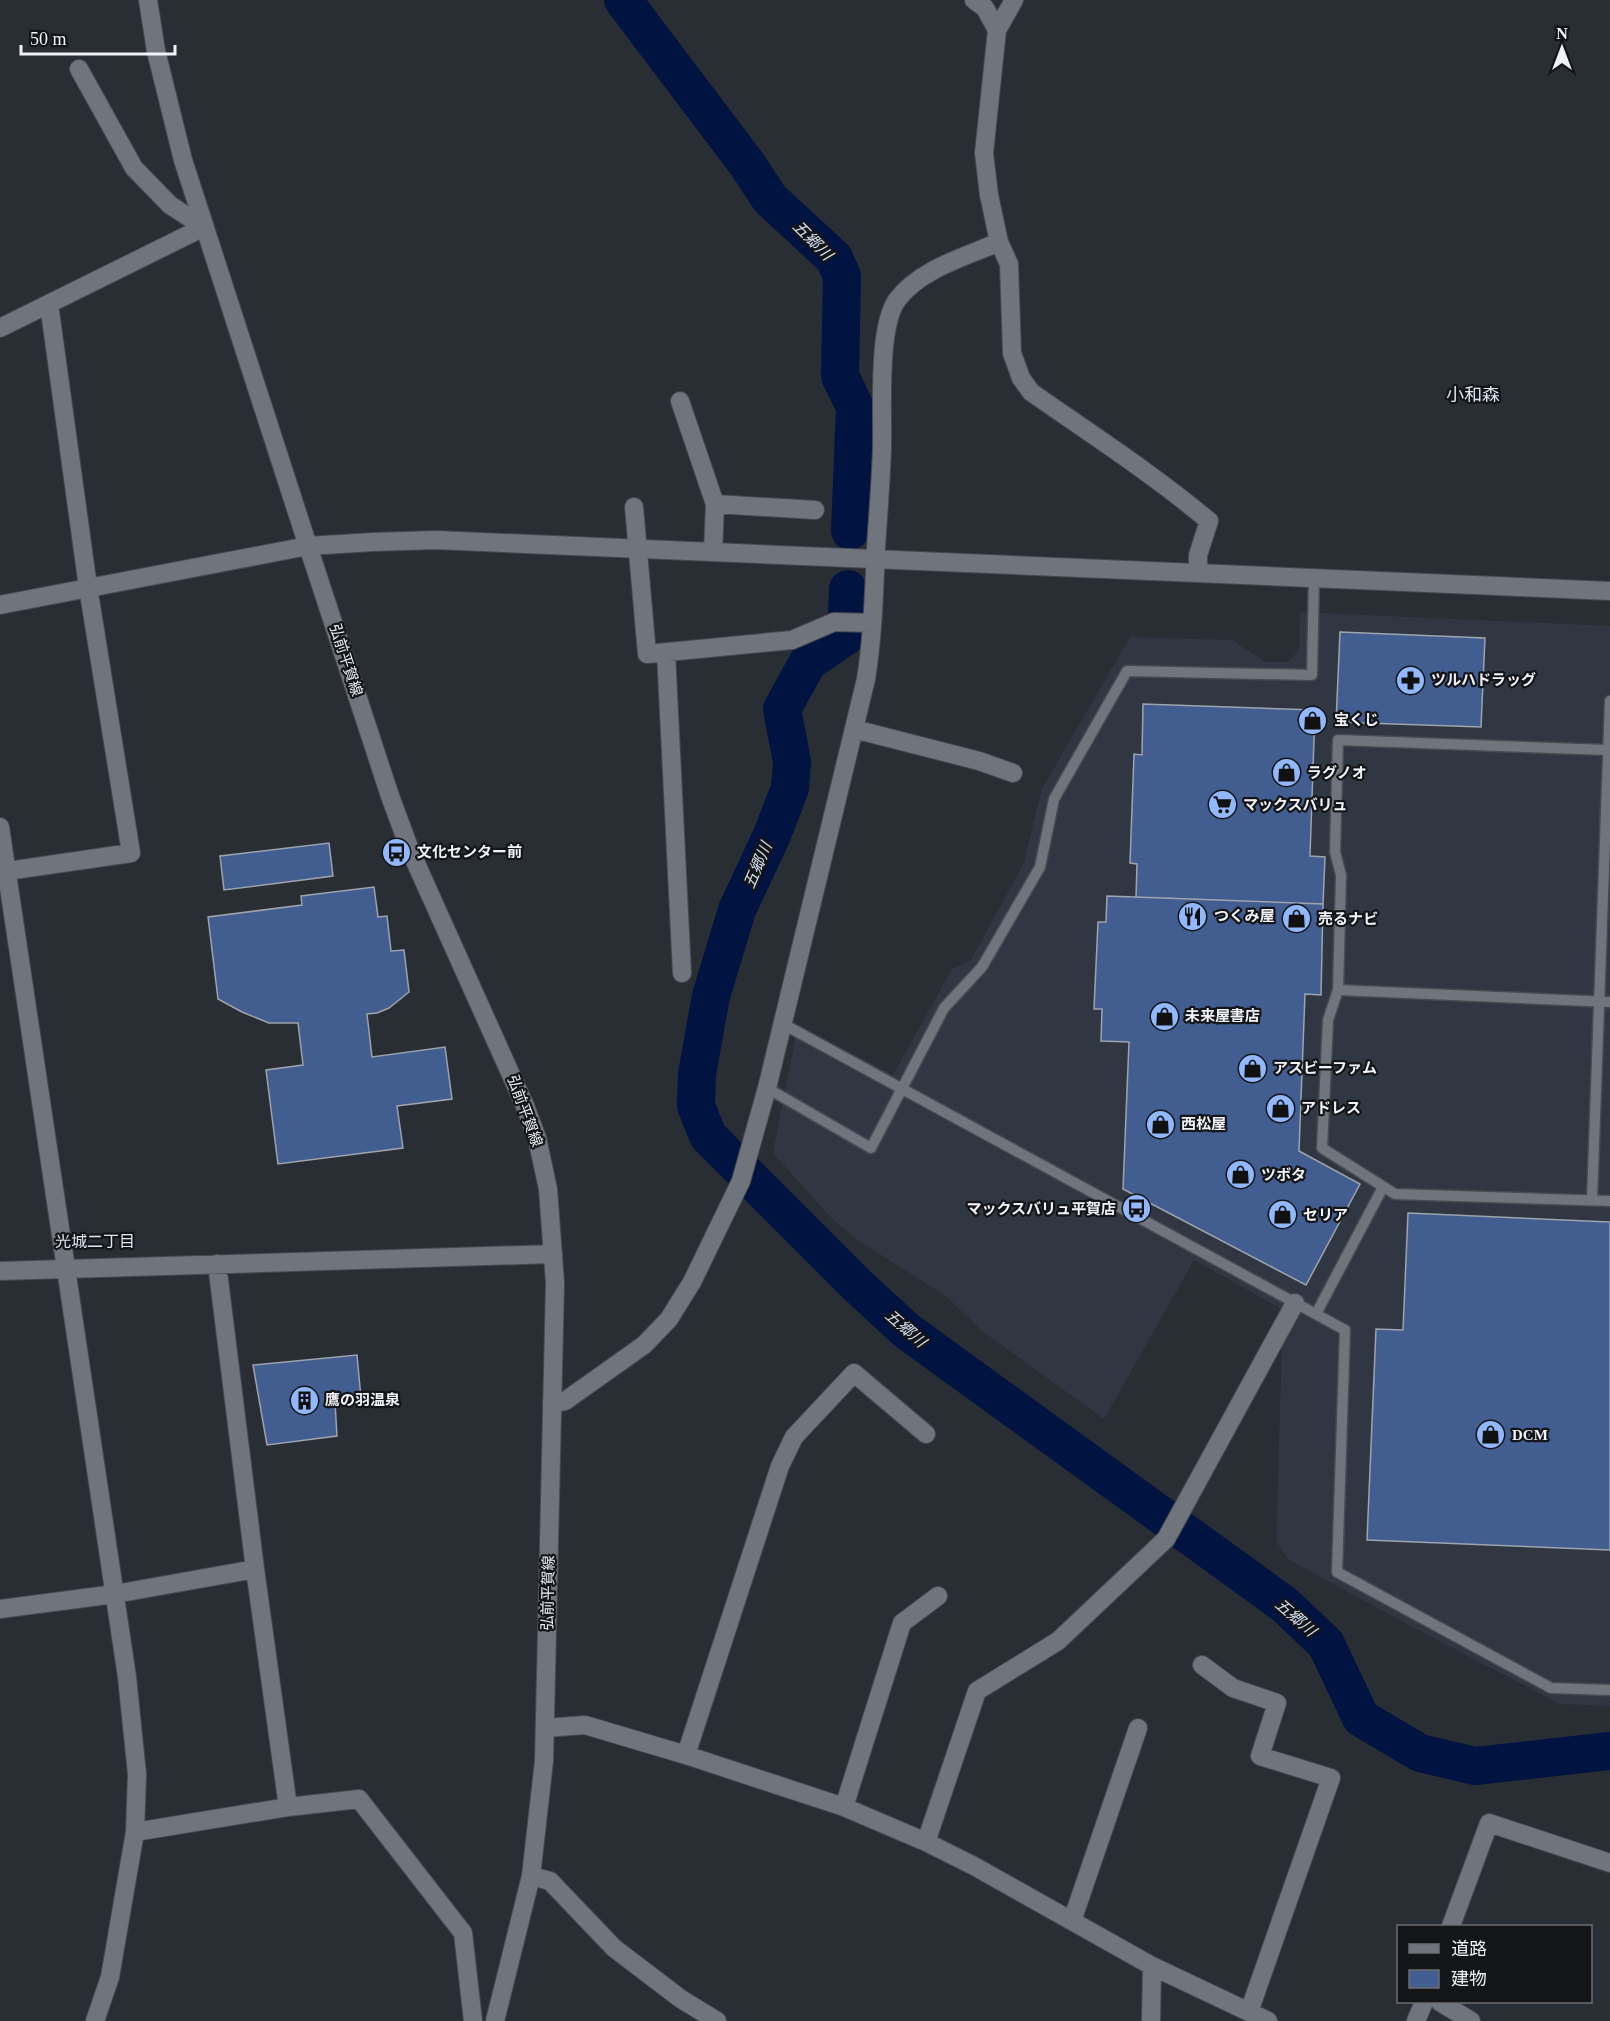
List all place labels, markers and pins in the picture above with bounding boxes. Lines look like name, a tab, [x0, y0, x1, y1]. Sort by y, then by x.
pharmacy icon: ツルハドラッグ	[1394, 664, 1426, 696]
place label: ツルハドラッグ	[1431, 672, 1536, 688]
shop icon: 宝くじ	[1297, 704, 1329, 736]
place label: 宝くじ	[1334, 712, 1379, 728]
shop icon: ラグノオ	[1270, 757, 1302, 789]
place label: ラグノオ	[1307, 765, 1367, 781]
supermarket icon: マックスバリュ	[1206, 789, 1238, 821]
place label: マックスバリュ	[1243, 797, 1348, 813]
bus stop icon: 文化センター前	[380, 836, 412, 868]
place label: 文化センター前	[417, 843, 522, 860]
restaurant icon: つくみ屋	[1177, 900, 1209, 932]
shop icon: 売るナビ	[1281, 903, 1313, 935]
place label: つくみ屋	[1214, 908, 1275, 924]
place label: 売るナビ	[1318, 911, 1378, 927]
shop icon: 未来屋書店	[1148, 1000, 1180, 1032]
place label: 未来屋書店	[1185, 1008, 1260, 1024]
shop icon: アスビーファム	[1236, 1052, 1268, 1084]
place label: アスビーファム	[1273, 1060, 1377, 1076]
shop icon: アドレス	[1264, 1092, 1296, 1124]
place label: アドレス	[1301, 1100, 1361, 1116]
shop icon: 西松屋	[1144, 1108, 1176, 1140]
place label: 西松屋	[1181, 1116, 1226, 1132]
shop icon: ツボタ	[1224, 1159, 1256, 1191]
place label: ツボタ	[1261, 1167, 1306, 1183]
bus stop icon: マックスバリュ平賀店	[1121, 1193, 1153, 1225]
shop icon: セリア	[1266, 1199, 1298, 1231]
place label: マックスバリュ平賀店	[966, 1201, 1116, 1217]
place label: セリア	[1303, 1207, 1348, 1223]
building icon: 鷹の羽温泉	[288, 1384, 320, 1416]
place label: 鷹の羽温泉	[325, 1392, 400, 1408]
shop icon: DCM	[1475, 1419, 1507, 1451]
place label: DCM	[1512, 1427, 1548, 1443]

